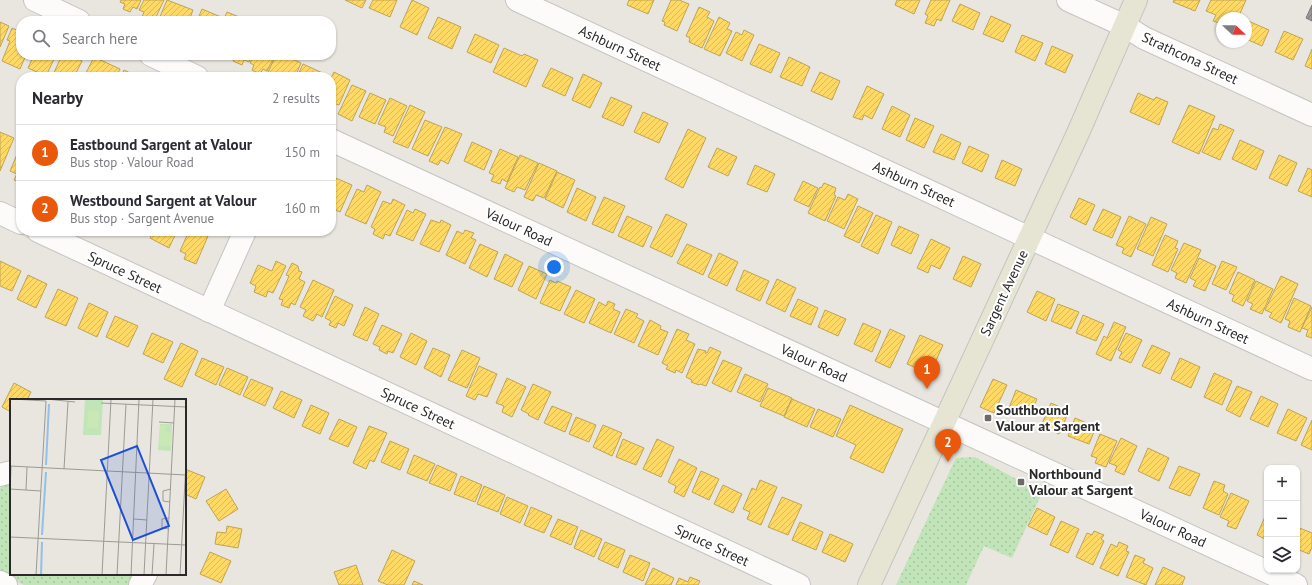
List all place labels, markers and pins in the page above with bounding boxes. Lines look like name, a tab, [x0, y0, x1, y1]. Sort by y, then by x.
pin: 1	[914, 356, 940, 389]
place label: Southbound Valour at Sargent	[995, 401, 1100, 435]
marker: Southbound Valour at Sargent	[983, 413, 993, 423]
pin: 2	[935, 429, 961, 462]
place label: Northbound Valour at Sargent	[1028, 465, 1133, 499]
marker: Northbound Valour at Sargent	[1016, 477, 1026, 487]

